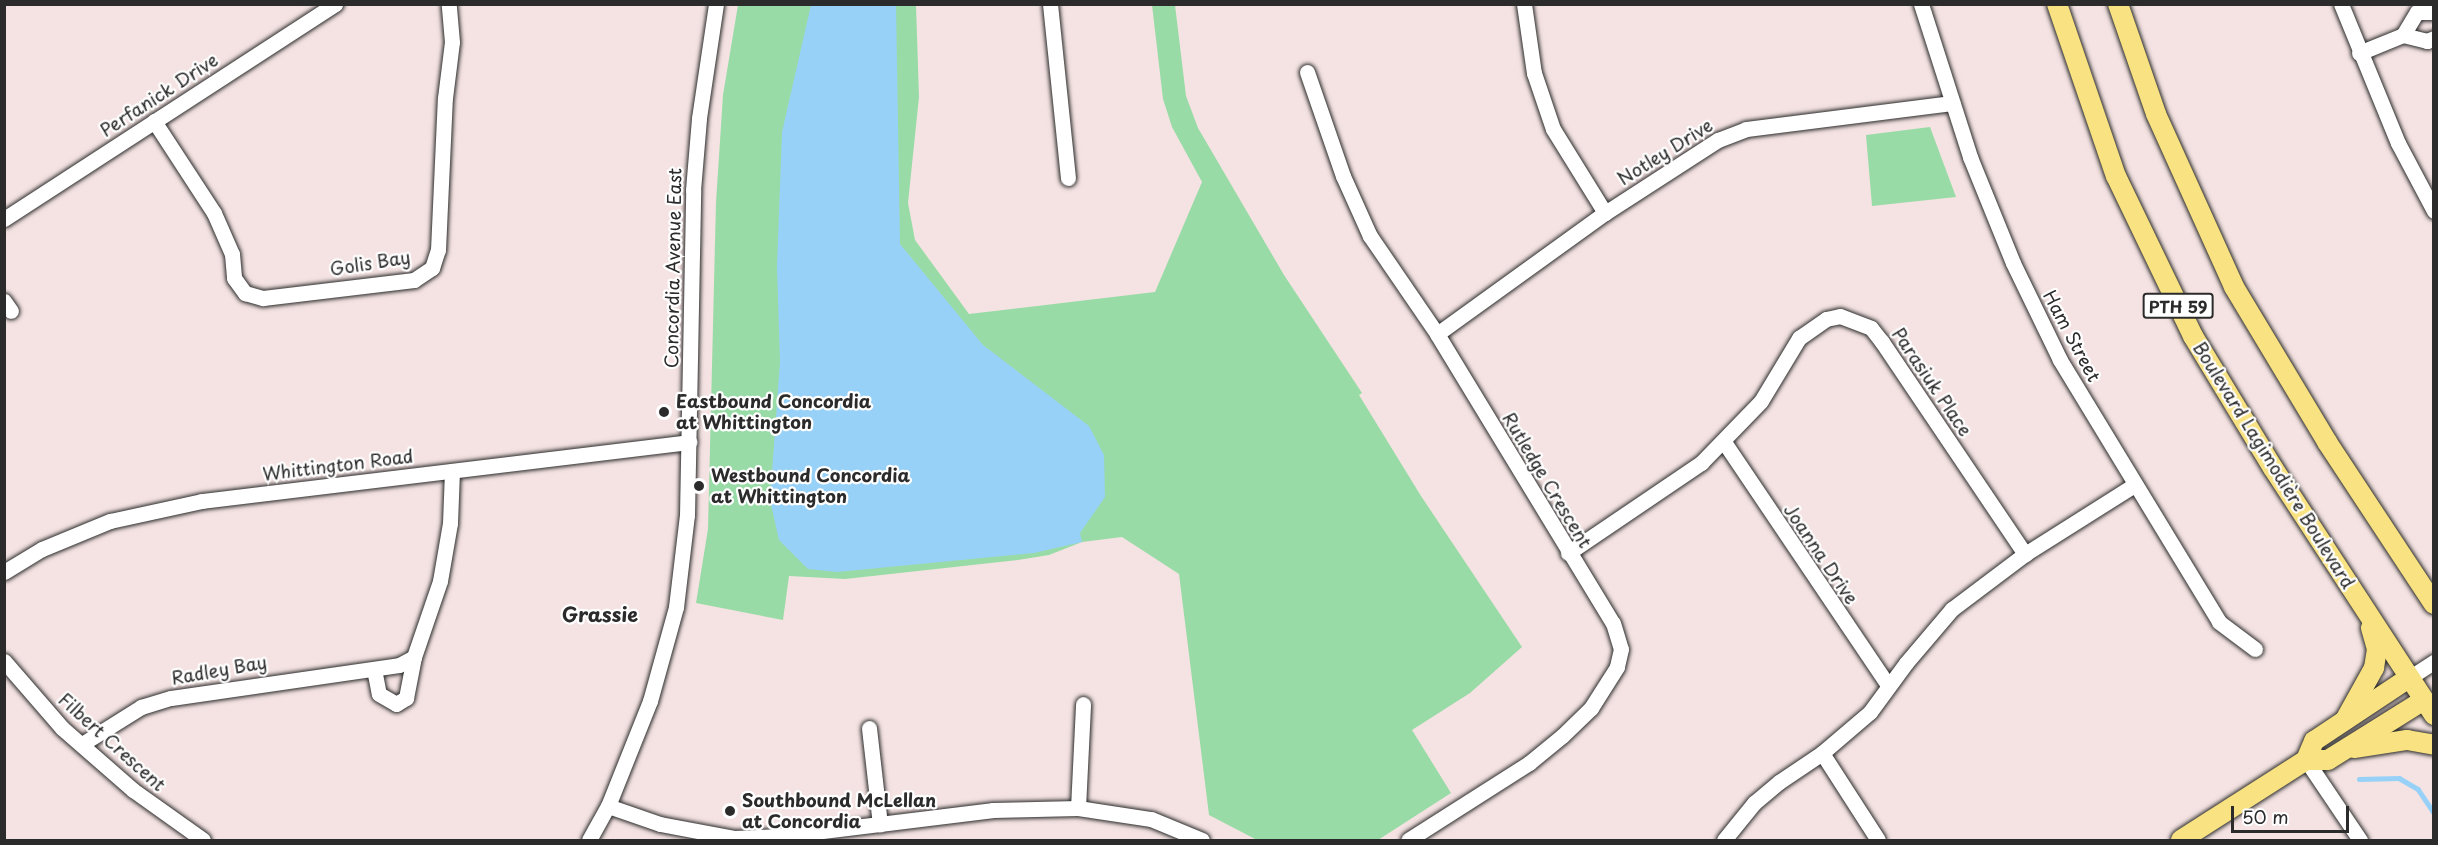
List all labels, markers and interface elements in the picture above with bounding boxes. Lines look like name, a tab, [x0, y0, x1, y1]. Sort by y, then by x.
street label: Perfanick Drive	[96, 49, 222, 141]
street label: Notley Drive	[1613, 114, 1717, 190]
street label: Concordia Avenue East	[660, 168, 686, 368]
street label: Golis Bay	[328, 246, 412, 280]
street label: Ham Street	[2039, 286, 2105, 386]
road number: PTH 59	[2142, 293, 2214, 319]
street label: Parasiuk Place	[1888, 323, 1976, 441]
street label: Boulevard Lagimodière Boulevard	[2189, 337, 2359, 593]
place label: Eastbound Concordia at Whittington	[676, 391, 871, 434]
marker: Eastbound Concordia at Whittington	[657, 405, 671, 419]
street label: Rutledge Crescent	[1498, 408, 1596, 552]
street label: Whittington Road	[262, 445, 414, 485]
place label: Westbound Concordia at Whittington	[711, 465, 910, 508]
marker: Westbound Concordia at Whittington	[692, 479, 706, 493]
street label: Joanna Drive	[1780, 500, 1862, 608]
district label: Grassie	[562, 602, 638, 626]
street label: Radley Bay	[169, 651, 269, 689]
street label: Filbert Crescent	[54, 688, 170, 796]
place label: Southbound McLellan at Concordia	[742, 790, 935, 832]
scale bar	[2234, 794, 2352, 832]
text: 50 m	[2242, 803, 2289, 830]
marker: Southbound McLellan at Concordia	[723, 804, 737, 818]

